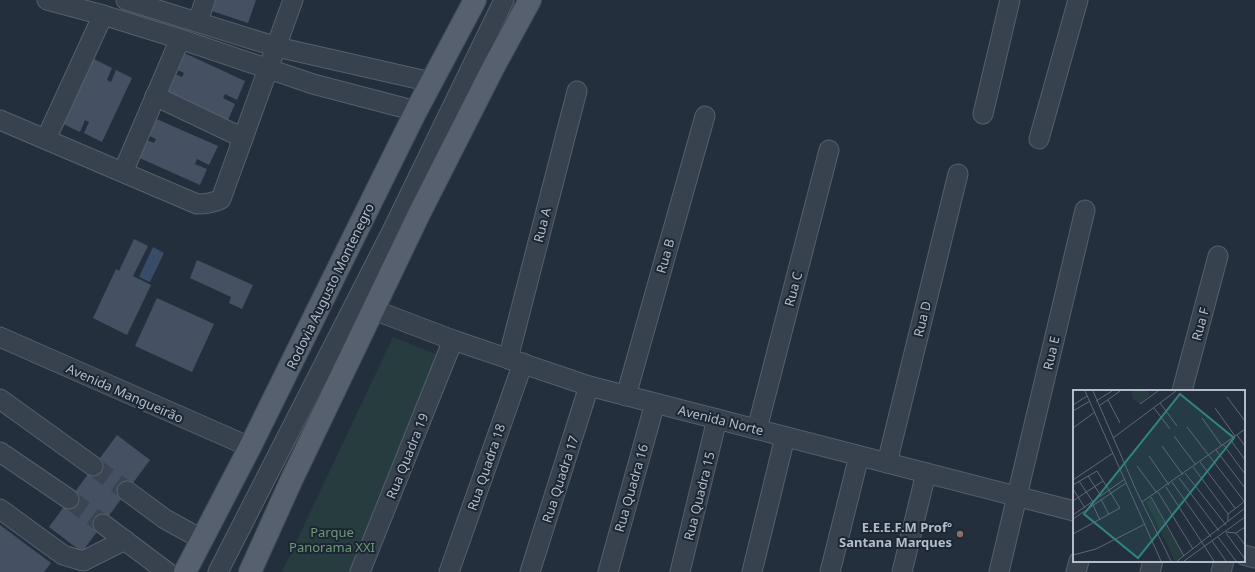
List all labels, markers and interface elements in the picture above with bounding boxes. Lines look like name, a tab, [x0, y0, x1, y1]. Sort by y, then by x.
street label: Rodovia Augusto Montenegro	[282, 200, 378, 372]
street label: Rua A	[529, 205, 555, 244]
street label: Rua B	[651, 237, 679, 275]
street label: Rua C	[780, 270, 806, 308]
street label: Rua D	[909, 299, 935, 339]
street label: Rua F	[1187, 305, 1213, 343]
street label: Rua E	[1038, 334, 1064, 372]
street label: Avenida Mangueirão	[64, 359, 187, 427]
inset map	[1073, 390, 1245, 562]
street label: Avenida Norte	[676, 401, 766, 439]
street label: Rua Quadra 19	[382, 410, 432, 502]
street label: Rua Quadra 18	[463, 421, 509, 513]
street label: Rua Quadra 17	[537, 433, 583, 525]
street label: Rua Quadra 16	[610, 442, 652, 534]
street label: Rua Quadra 15	[679, 450, 719, 542]
place label: E.E.E.F.M Profº Santana Marques	[839, 518, 952, 551]
park label: Parque Panorama XXI	[289, 523, 375, 556]
marker: E.E.E.F.M Profº Santana Marques	[955, 529, 965, 539]

